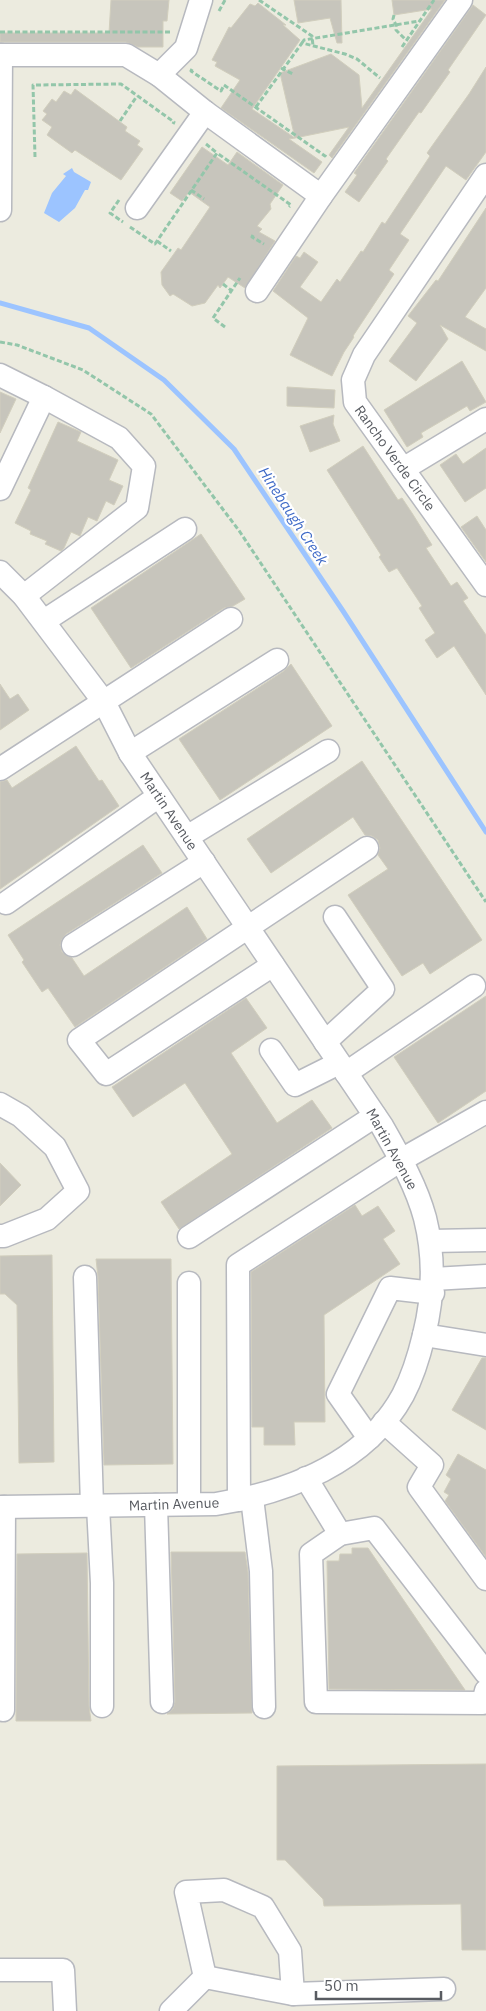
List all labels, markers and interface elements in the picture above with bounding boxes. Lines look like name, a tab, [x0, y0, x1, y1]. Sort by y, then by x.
street label: Rancho Verde Circle	[351, 402, 440, 515]
water label: Hinebaugh Creek	[255, 463, 332, 569]
street label: Martin Avenue	[136, 768, 202, 854]
street label: Martin Avenue	[362, 1105, 422, 1193]
street label: Martin Avenue	[128, 1493, 220, 1515]
scale bar	[316, 1968, 441, 2000]
text: 50 m	[324, 1976, 359, 1995]

